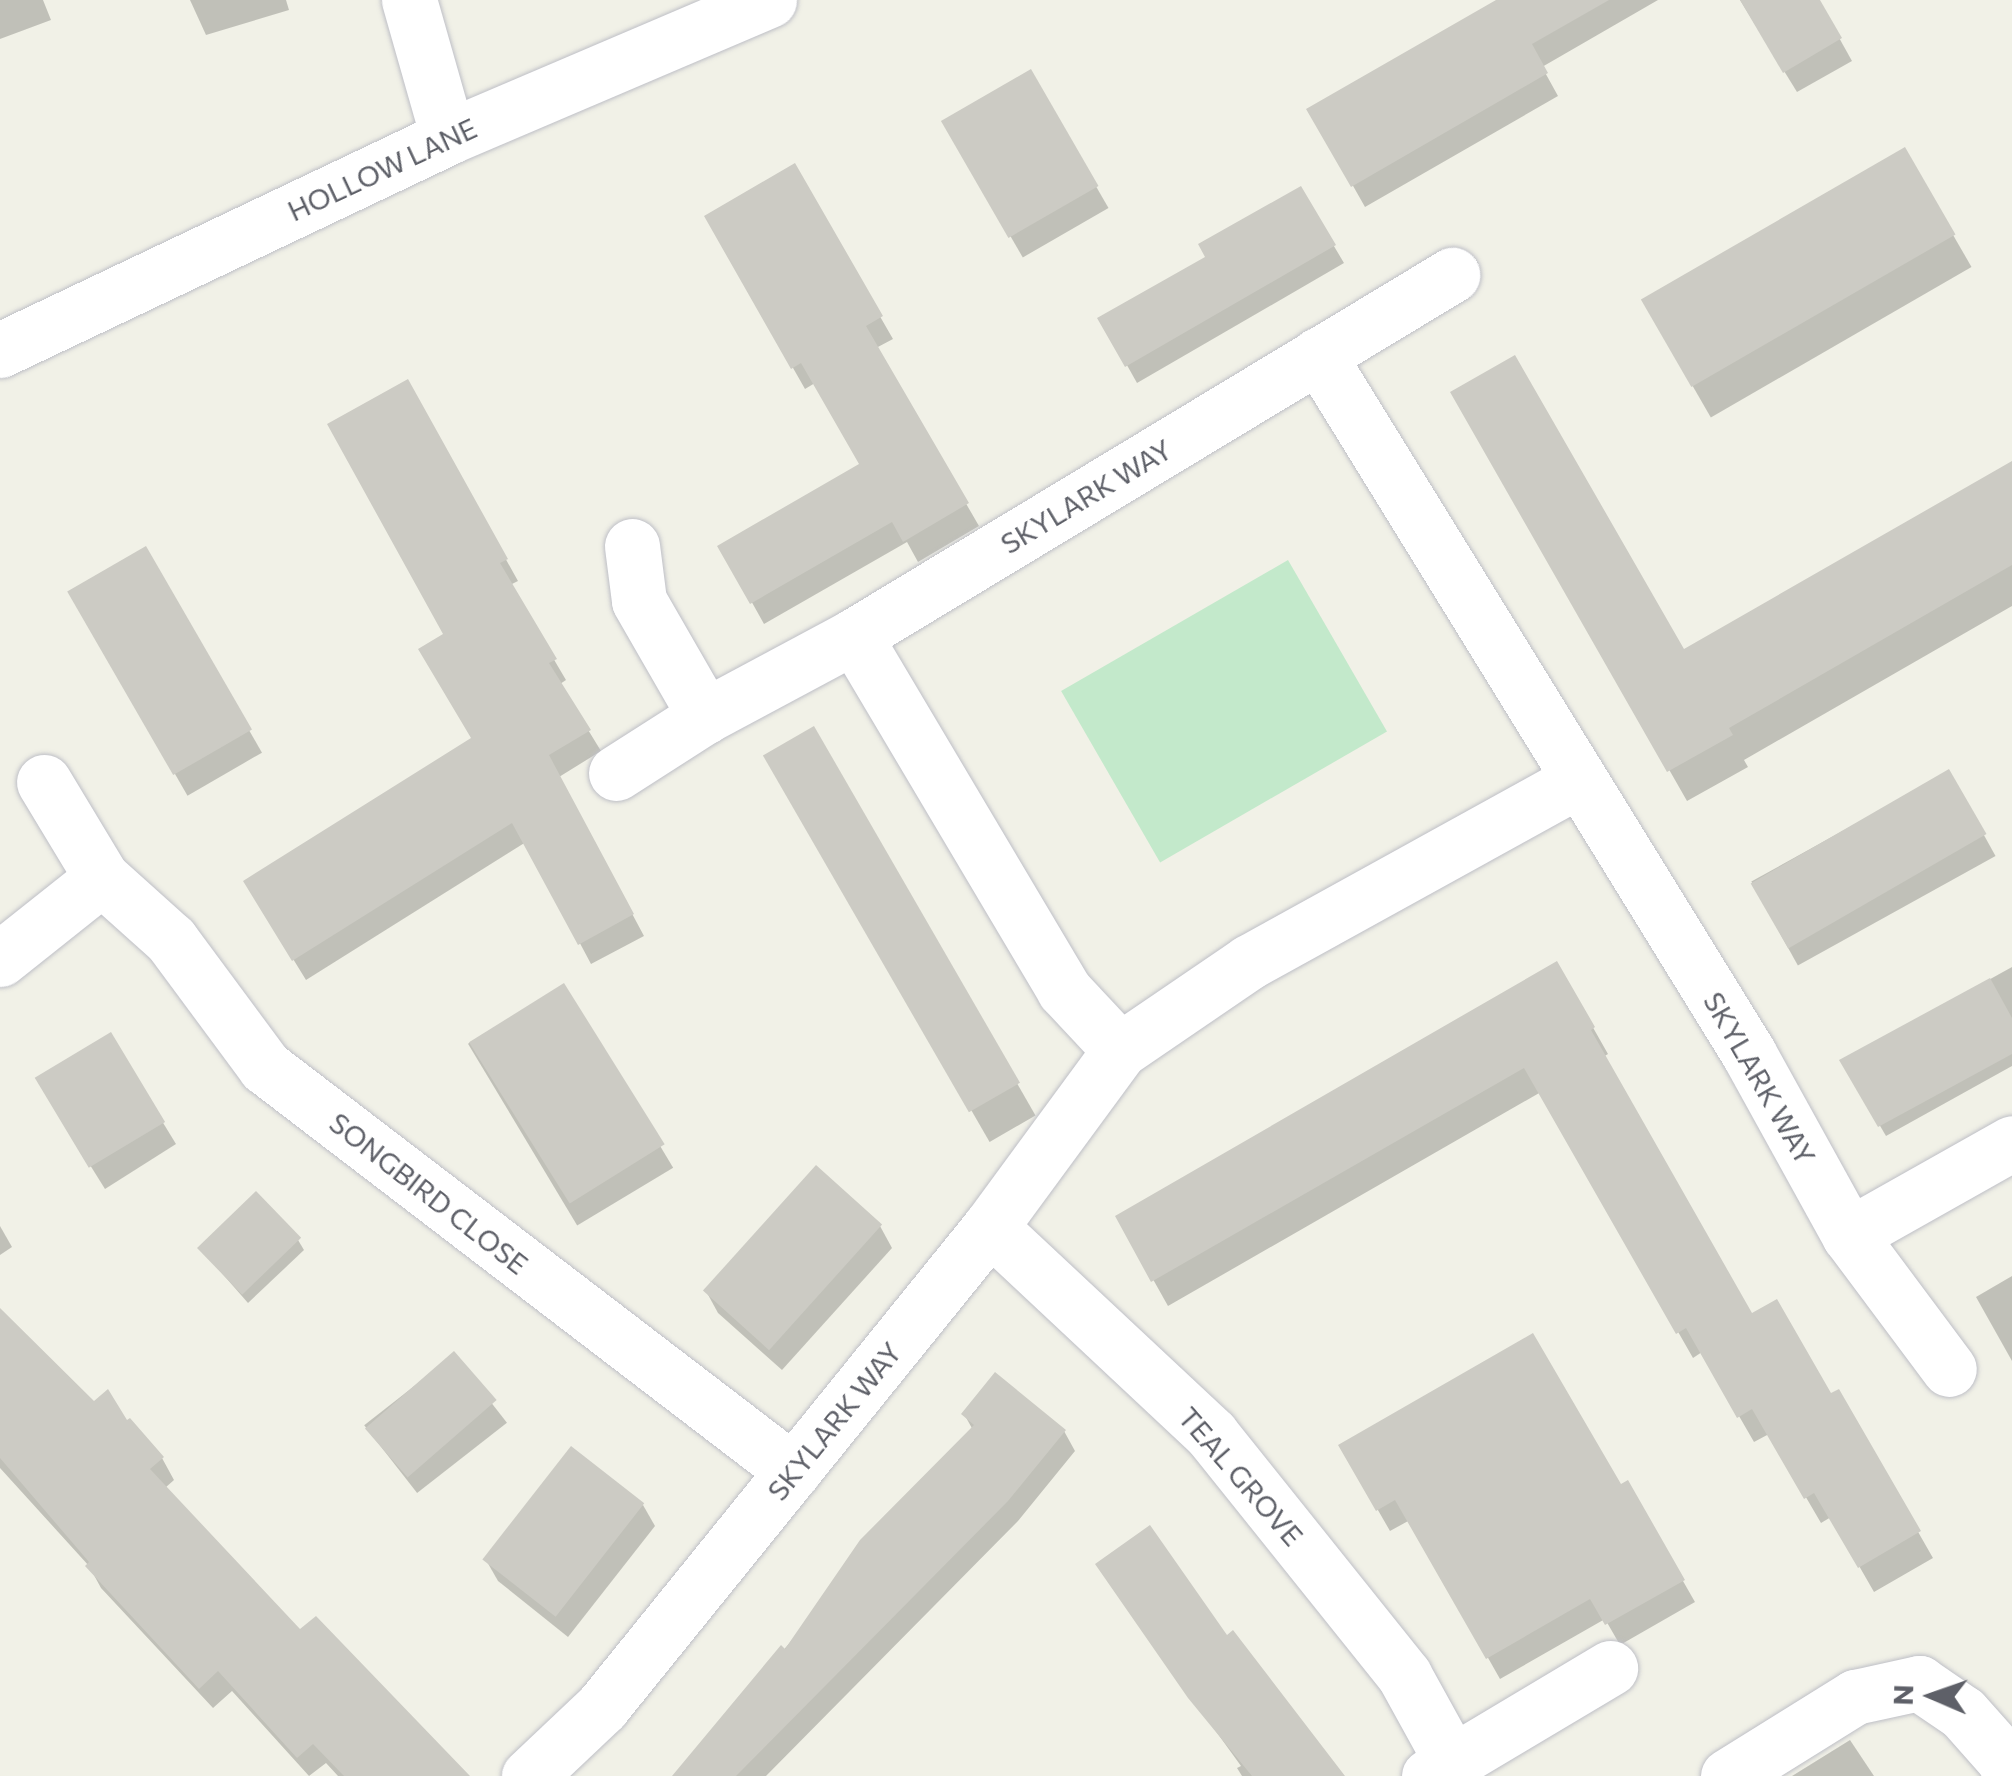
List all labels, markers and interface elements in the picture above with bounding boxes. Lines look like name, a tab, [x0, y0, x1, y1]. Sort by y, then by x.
street label: HOLLOW LANE	[282, 111, 482, 227]
street label: SKYLARK WAY	[994, 432, 1178, 560]
street label: SKYLARK WAY	[1697, 986, 1823, 1170]
street label: SONGBIRD CLOSE	[323, 1105, 535, 1281]
street label: SKYLARK WAY	[760, 1335, 908, 1507]
street label: TEAL GROVE	[1172, 1400, 1310, 1552]
north arrow	[1882, 1646, 1982, 1746]
text: N	[1885, 1684, 1919, 1706]

